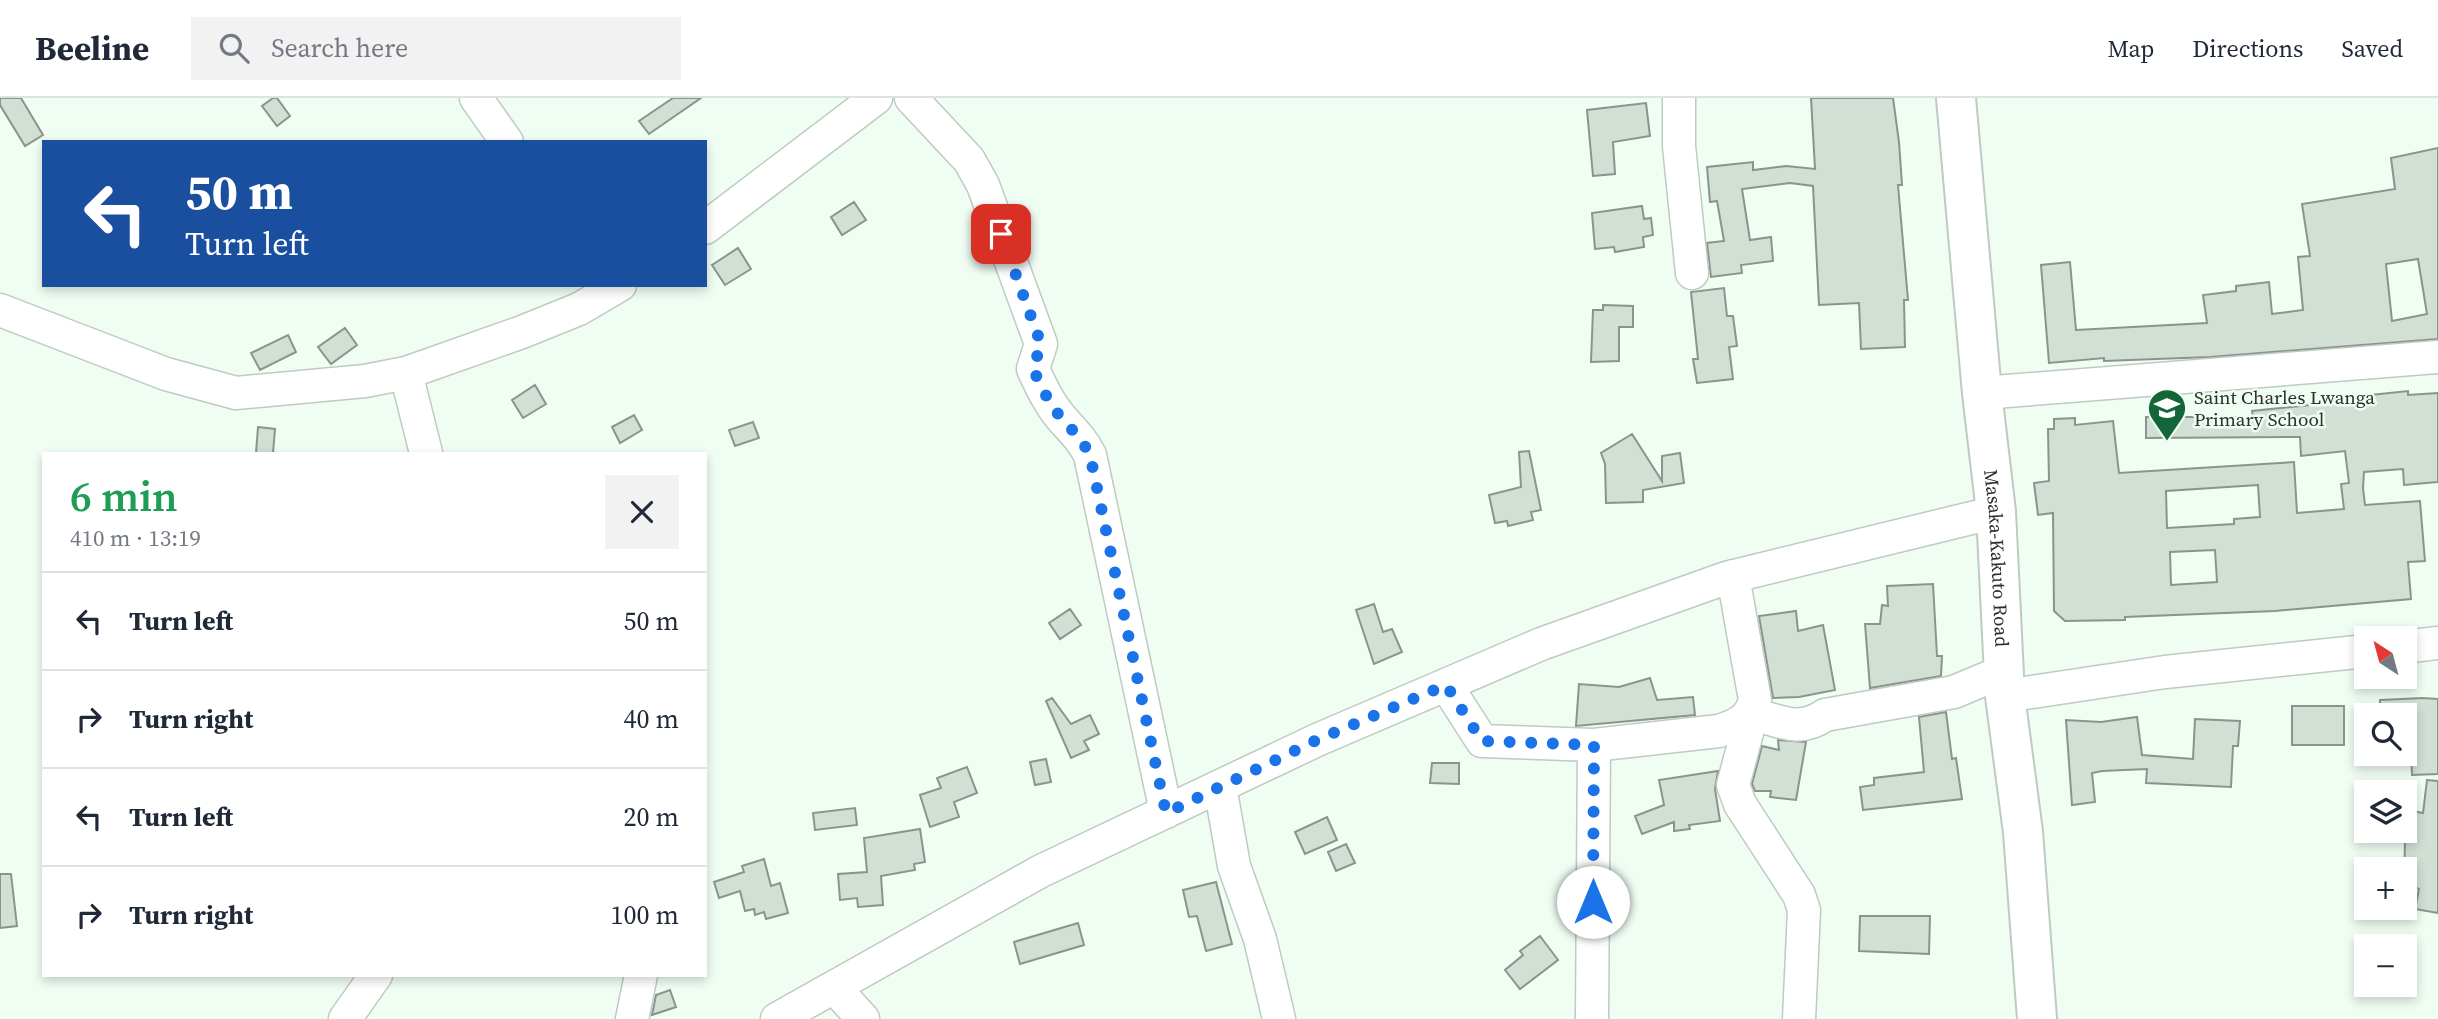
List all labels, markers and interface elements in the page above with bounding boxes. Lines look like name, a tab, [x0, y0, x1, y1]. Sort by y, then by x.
search box	[191, 17, 681, 80]
text: Beeline	[35, 26, 149, 71]
icon: search	[215, 29, 253, 67]
text: Search here	[271, 30, 408, 66]
text: Map	[2107, 32, 2154, 65]
text: Directions	[2192, 32, 2303, 65]
text: Saved	[2341, 32, 2403, 65]
text: 50 m	[185, 158, 293, 225]
icon: left	[70, 168, 161, 259]
pin	[971, 204, 1031, 264]
icon: arrive	[982, 215, 1020, 253]
text: Turn left	[185, 222, 309, 266]
place label: Saint Charles Lwanga Primary School	[2194, 384, 2375, 432]
school or university icon: Saint Charles Lwanga Primary School	[2146, 387, 2188, 442]
text: 6 min	[70, 467, 178, 525]
street label: Masaka-Kakuto Road	[1978, 468, 2016, 648]
button: close	[605, 475, 679, 549]
text: 410 m · 13:19	[70, 522, 201, 554]
icon: left	[70, 602, 108, 640]
text: Turn left	[129, 603, 233, 639]
text: 50 m	[624, 603, 679, 639]
north arrow	[2354, 626, 2417, 690]
map controls	[2354, 626, 2417, 997]
icon: right	[70, 700, 108, 738]
text: Turn right	[129, 701, 253, 737]
text: 40 m	[624, 701, 679, 737]
button: search	[2354, 703, 2417, 766]
button: layers	[2354, 780, 2417, 843]
icon: left	[70, 798, 108, 836]
text: Turn left	[129, 799, 233, 835]
text: 20 m	[624, 799, 679, 835]
button: +	[2354, 857, 2417, 920]
position arrow	[1556, 865, 1630, 939]
icon: right	[70, 896, 108, 934]
text: Turn right	[129, 897, 253, 933]
text: 100 m	[611, 897, 679, 933]
button: −	[2354, 934, 2417, 997]

